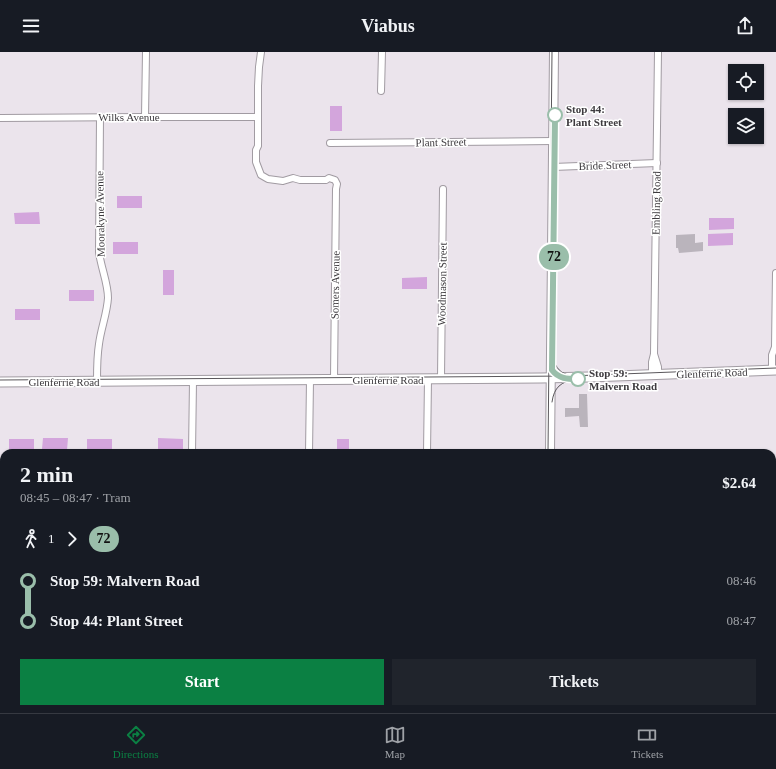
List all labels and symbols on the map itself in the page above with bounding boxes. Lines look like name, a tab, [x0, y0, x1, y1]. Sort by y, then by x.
place label: Stop 44: Plant Street	[566, 103, 622, 128]
marker: Stop 44: Plant Street	[547, 107, 563, 123]
street label: Wilks Avenue	[98, 111, 160, 123]
street label: Plant Street	[415, 136, 467, 148]
street label: Bride Street	[578, 158, 632, 172]
street label: Embling Road	[649, 170, 663, 235]
street label: Moorakyne Avenue	[93, 171, 107, 257]
street label: Woodmason Street	[435, 242, 449, 326]
line badge: 72	[536, 244, 572, 270]
street label: Somers Avenue	[328, 251, 342, 319]
street label: Glenferrie Road	[676, 366, 748, 380]
place label: Stop 59: Malvern Road	[589, 367, 657, 392]
marker: Stop 59: Malvern Road	[570, 371, 586, 387]
street label: Glenferrie Road	[352, 374, 424, 386]
street label: Glenferrie Road	[28, 376, 100, 388]

